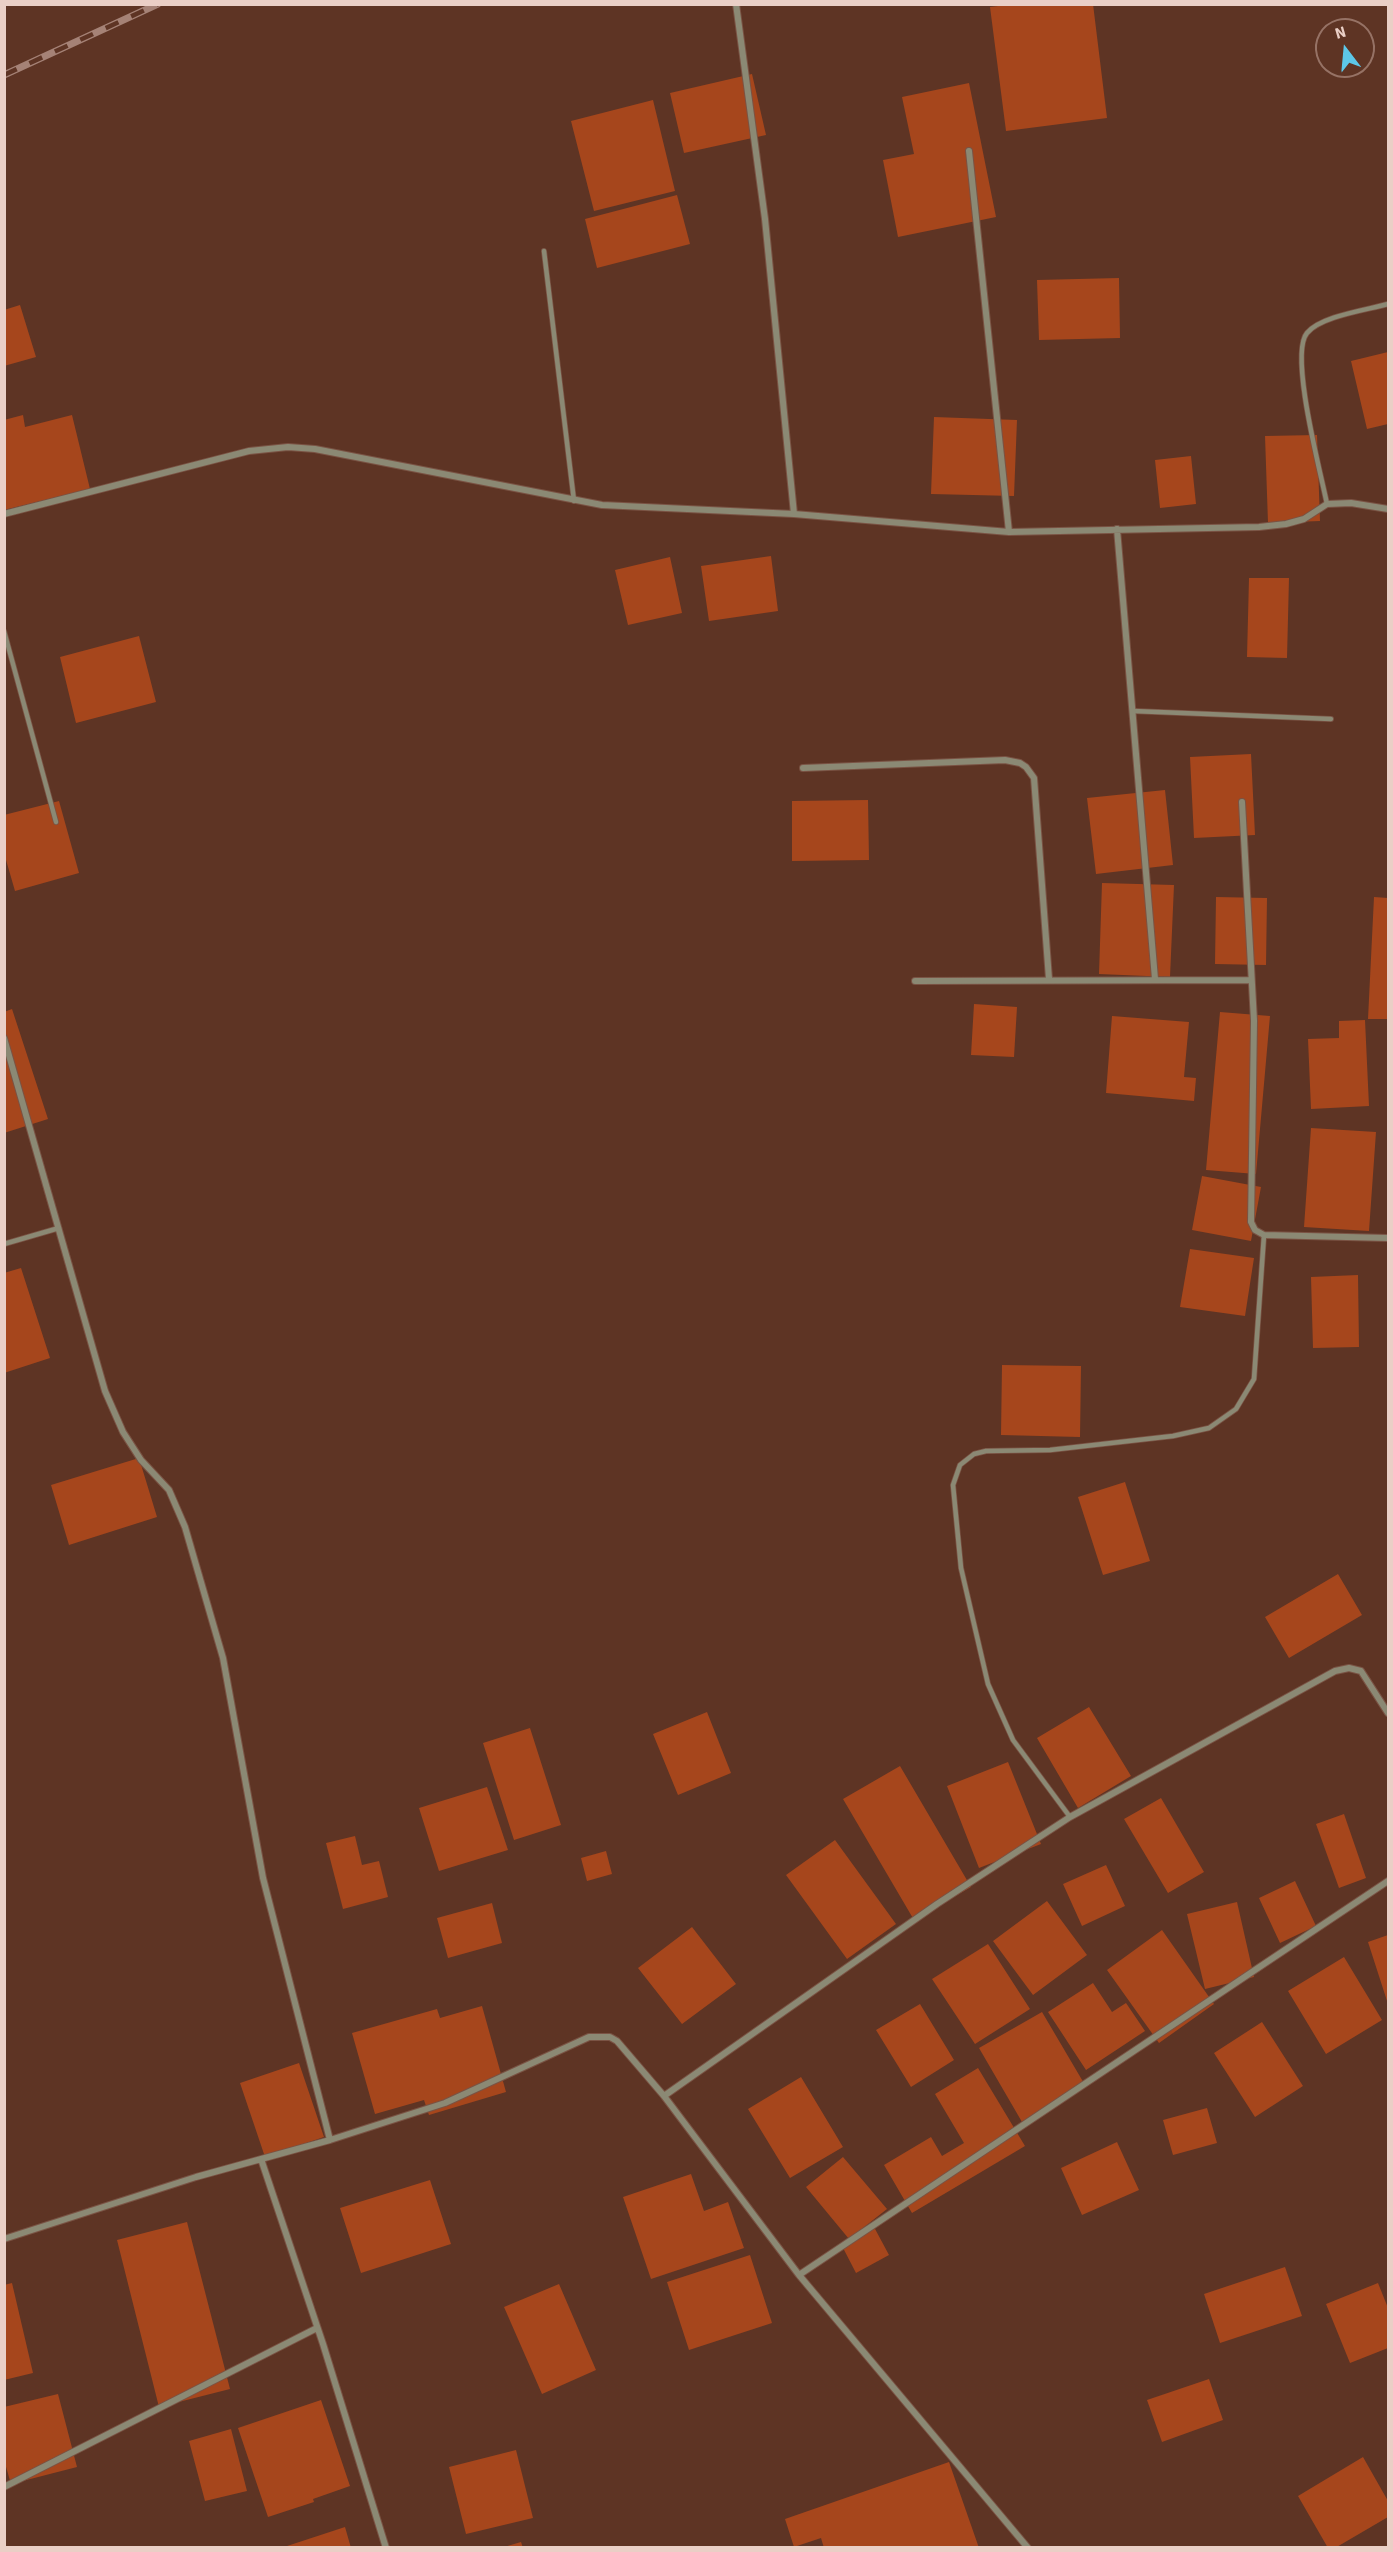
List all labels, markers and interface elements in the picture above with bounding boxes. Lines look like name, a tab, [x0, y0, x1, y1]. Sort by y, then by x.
north arrow	[1315, 18, 1375, 78]
text: N	[1332, 21, 1349, 45]

